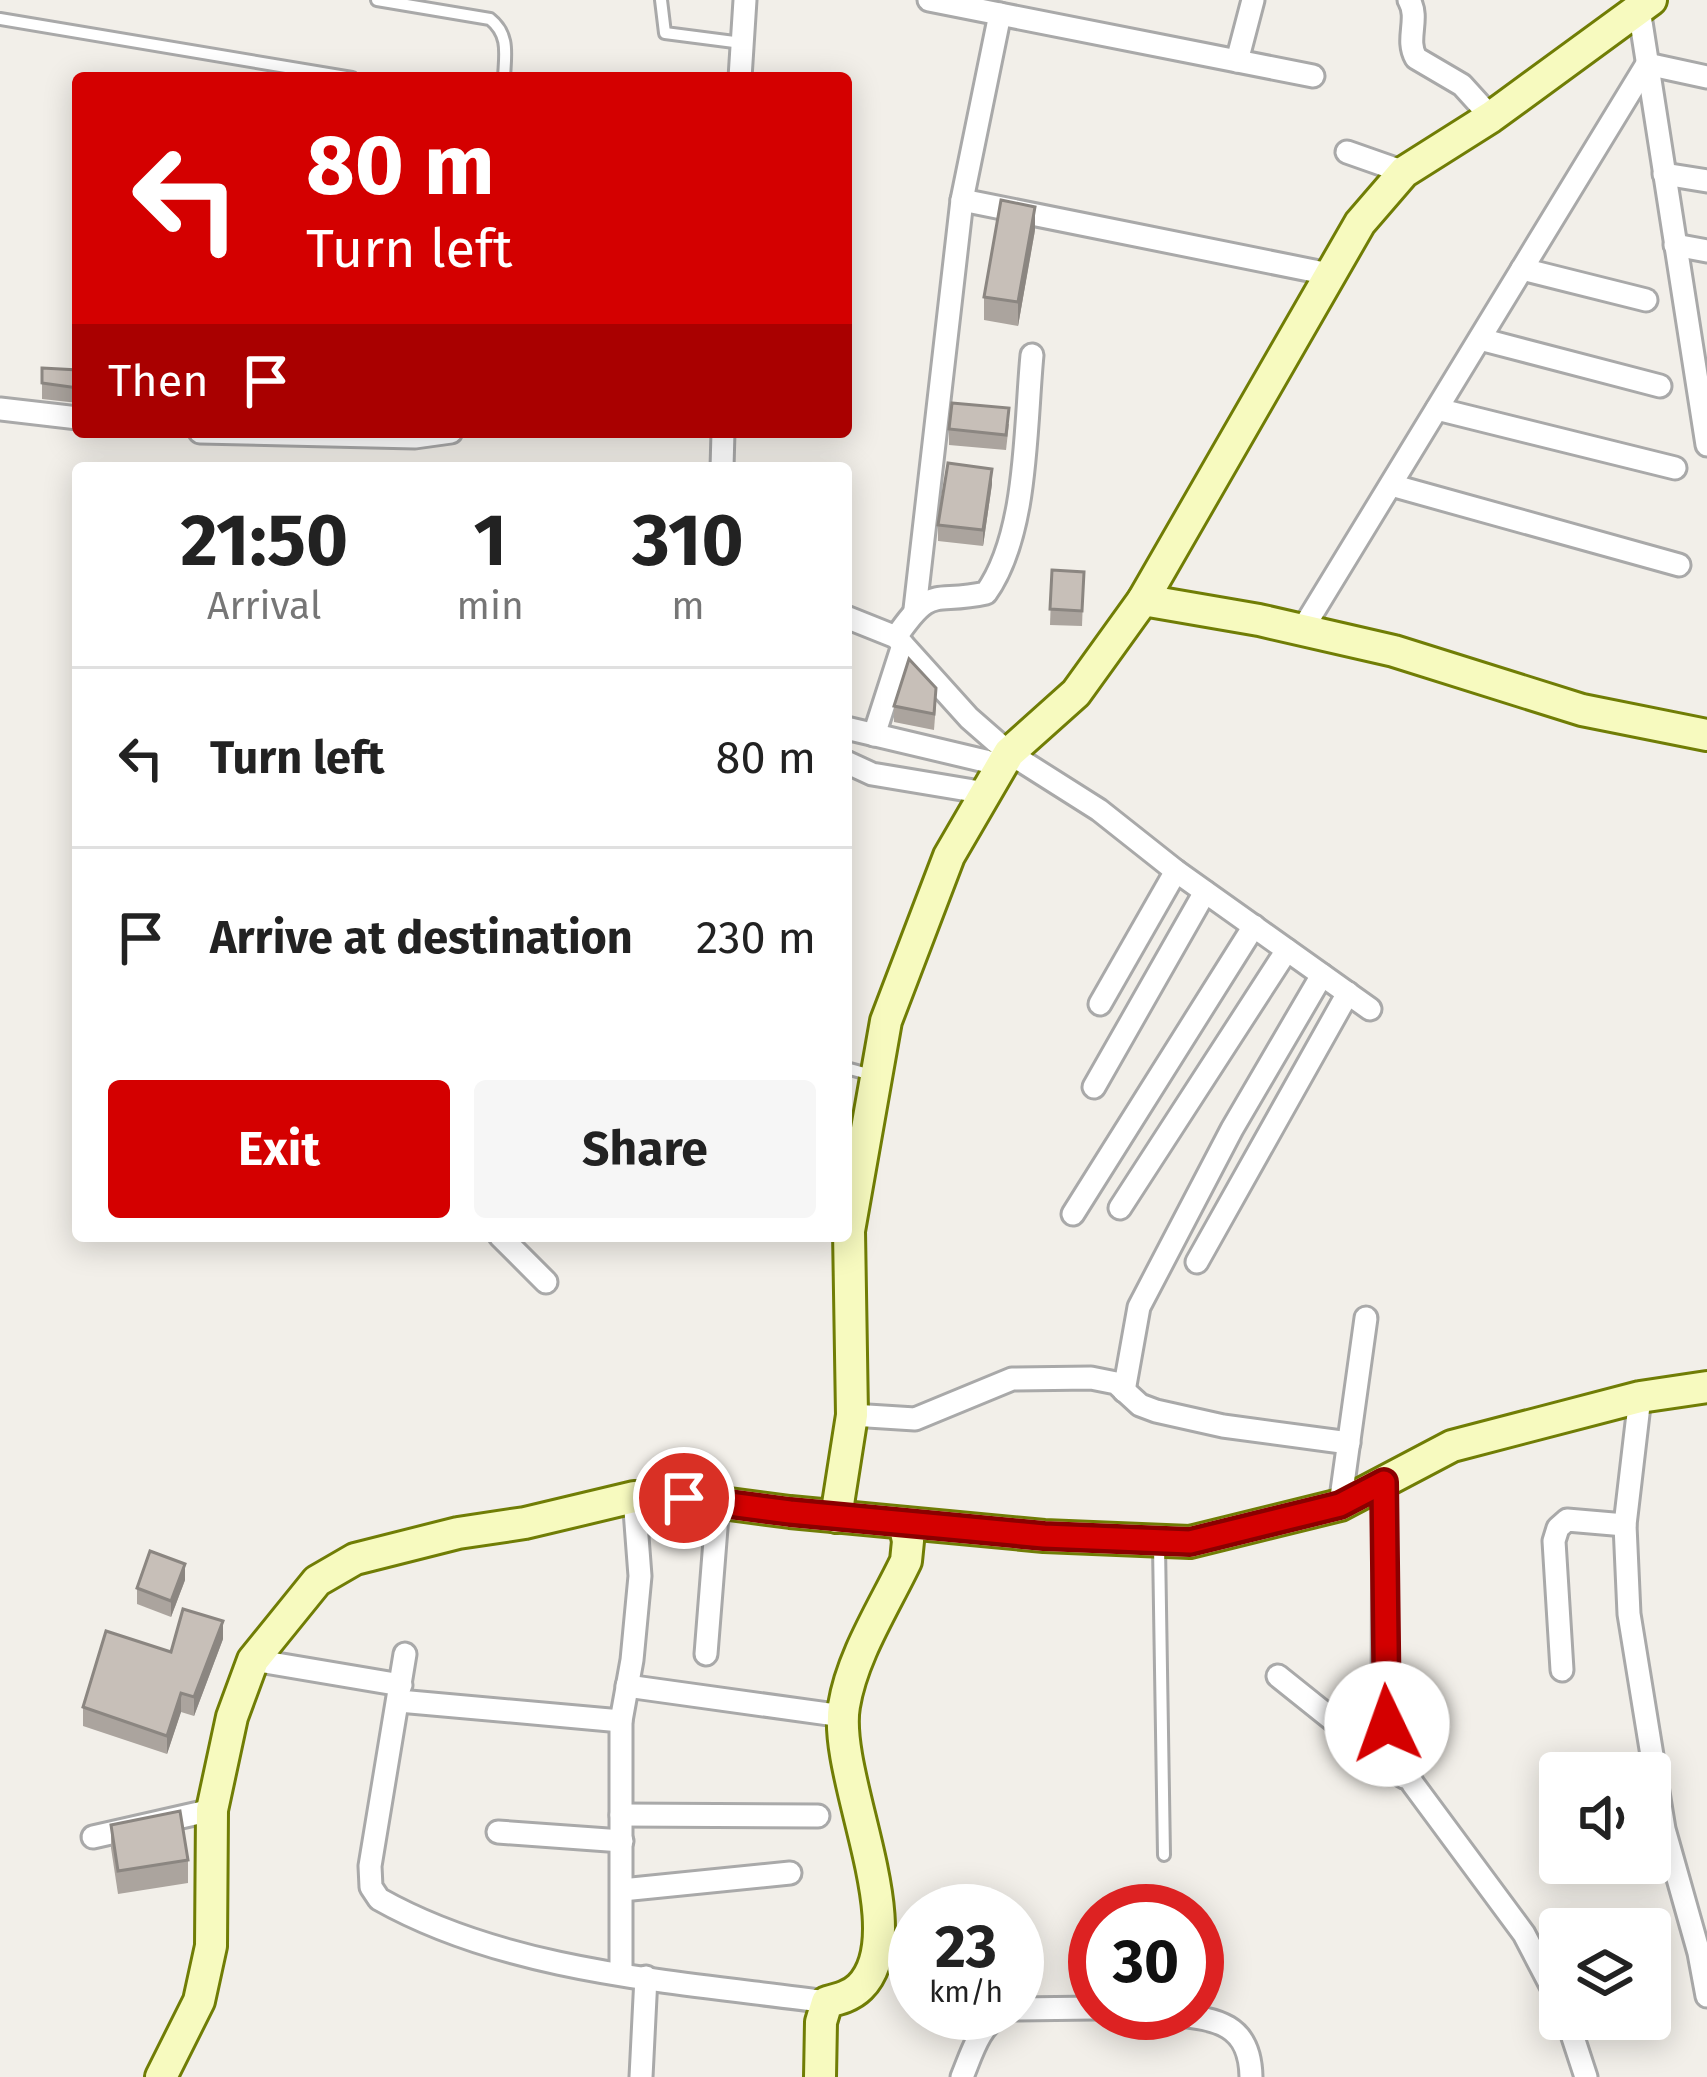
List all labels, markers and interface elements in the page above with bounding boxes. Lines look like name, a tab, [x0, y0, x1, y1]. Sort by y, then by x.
text: 80 m	[306, 115, 495, 216]
icon: left	[108, 120, 264, 276]
text: Turn left	[306, 217, 513, 281]
icon: arrive	[233, 348, 299, 414]
text: Then	[108, 354, 209, 408]
text: 21:50	[180, 498, 348, 584]
text: 1	[473, 498, 507, 584]
text: 310	[632, 498, 744, 584]
text: Arrival	[207, 583, 321, 629]
text: min	[456, 583, 524, 629]
text: m	[671, 583, 705, 629]
icon: left	[108, 725, 174, 791]
text: Turn left	[210, 731, 384, 785]
text: 80 m	[716, 731, 816, 785]
icon: arrive	[108, 905, 174, 971]
text: Arrive at destination	[210, 911, 633, 965]
text: 230 m	[696, 911, 816, 965]
button: Exit	[108, 1080, 450, 1218]
button: Share	[474, 1080, 816, 1218]
pin	[633, 1447, 735, 1549]
icon: arrive	[651, 1465, 717, 1531]
position arrow	[1324, 1661, 1450, 1787]
map controls	[1539, 1752, 1671, 2040]
button: sound	[1539, 1752, 1671, 1884]
speed limit sign: 30	[1068, 1884, 1224, 2040]
button: layers	[1539, 1908, 1671, 2040]
text: 23	[935, 1911, 997, 1983]
text: km/h	[929, 1974, 1003, 2010]

